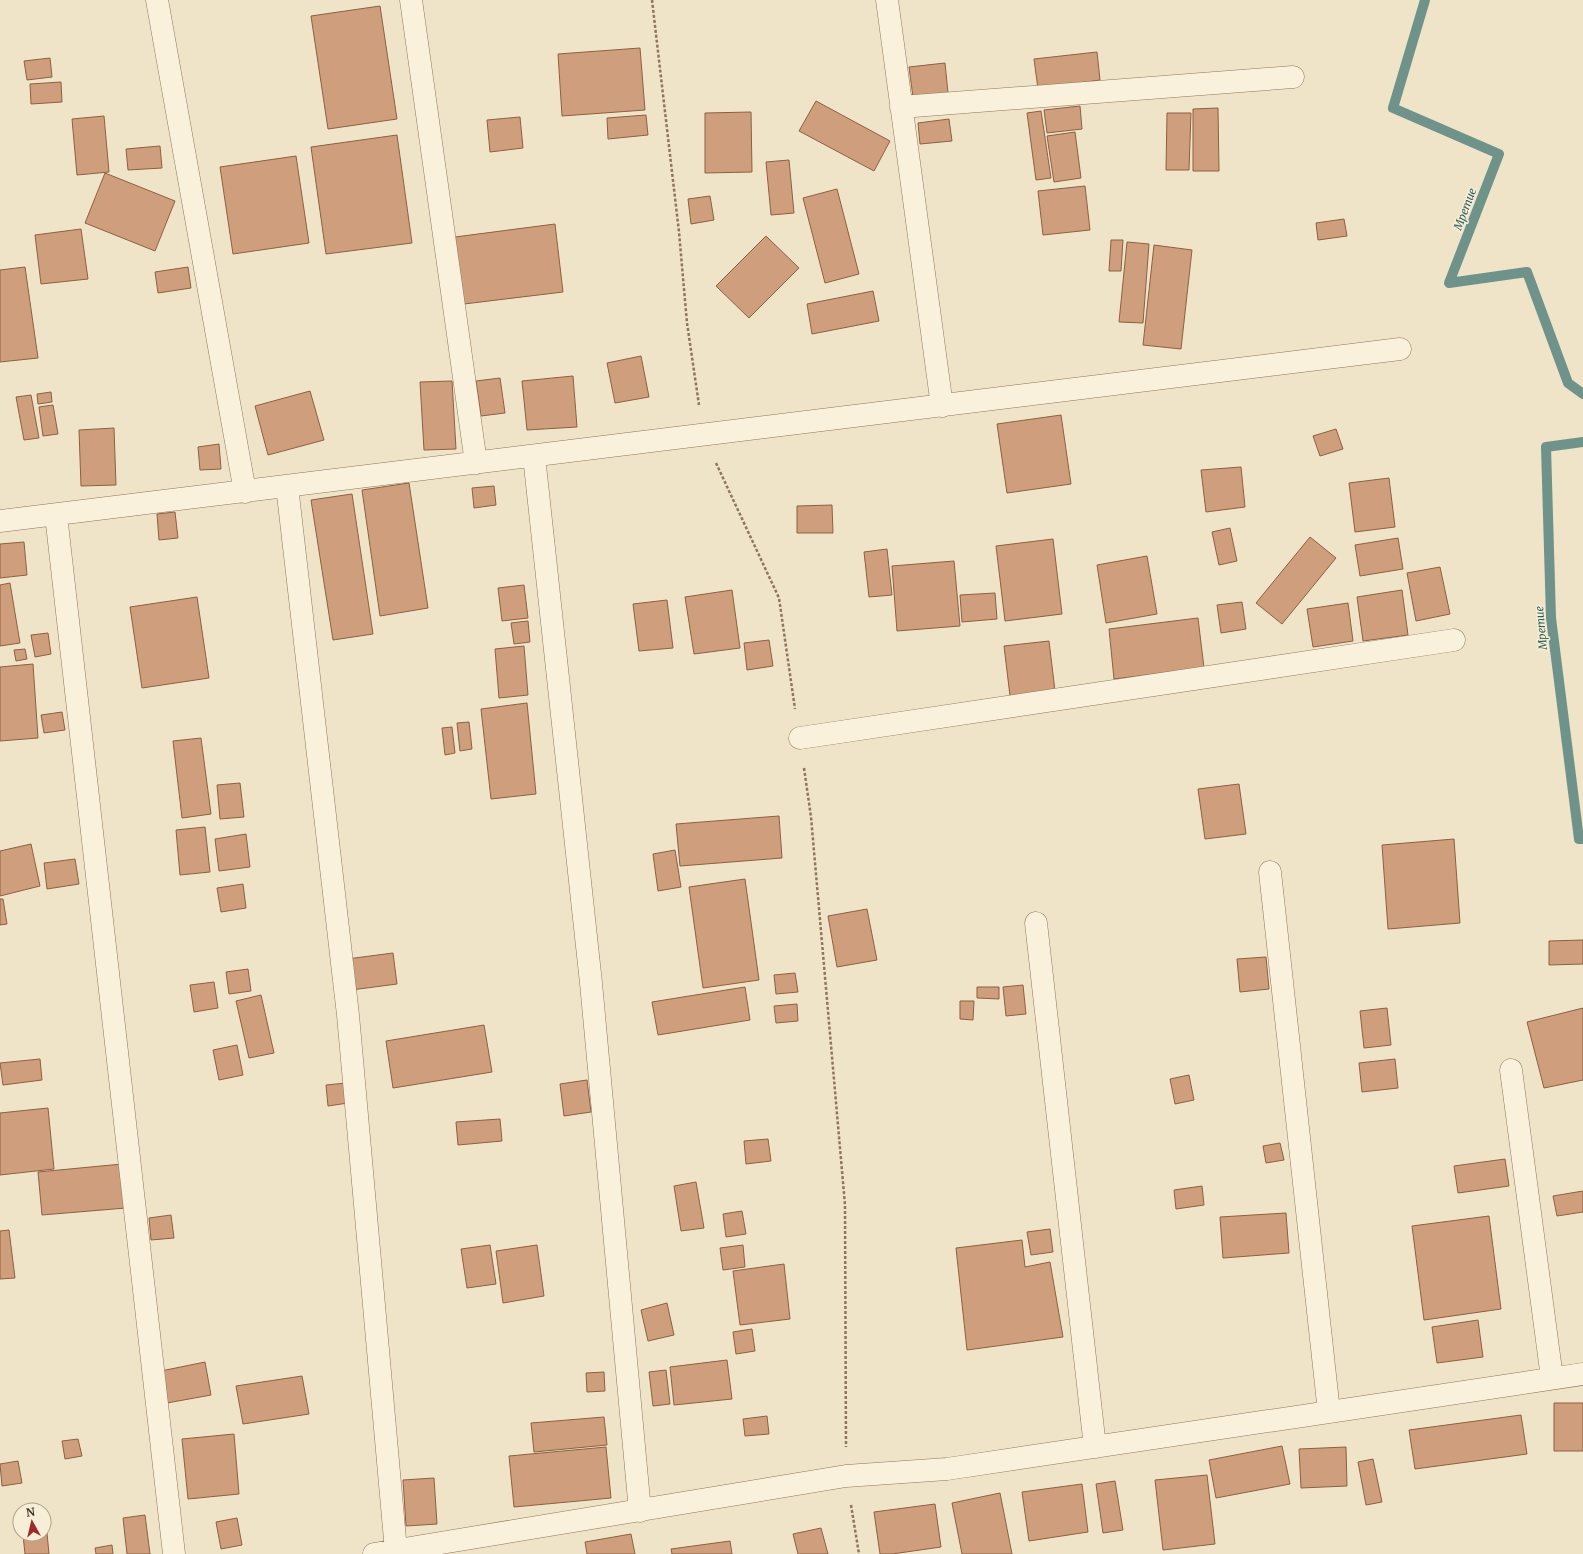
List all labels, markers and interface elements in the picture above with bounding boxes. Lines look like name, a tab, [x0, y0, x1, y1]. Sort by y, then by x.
water label: Mpemue	[1450, 186, 1480, 233]
water label: Mpemue	[1532, 605, 1550, 652]
north arrow	[12, 1502, 52, 1542]
text: N	[25, 1505, 36, 1520]

